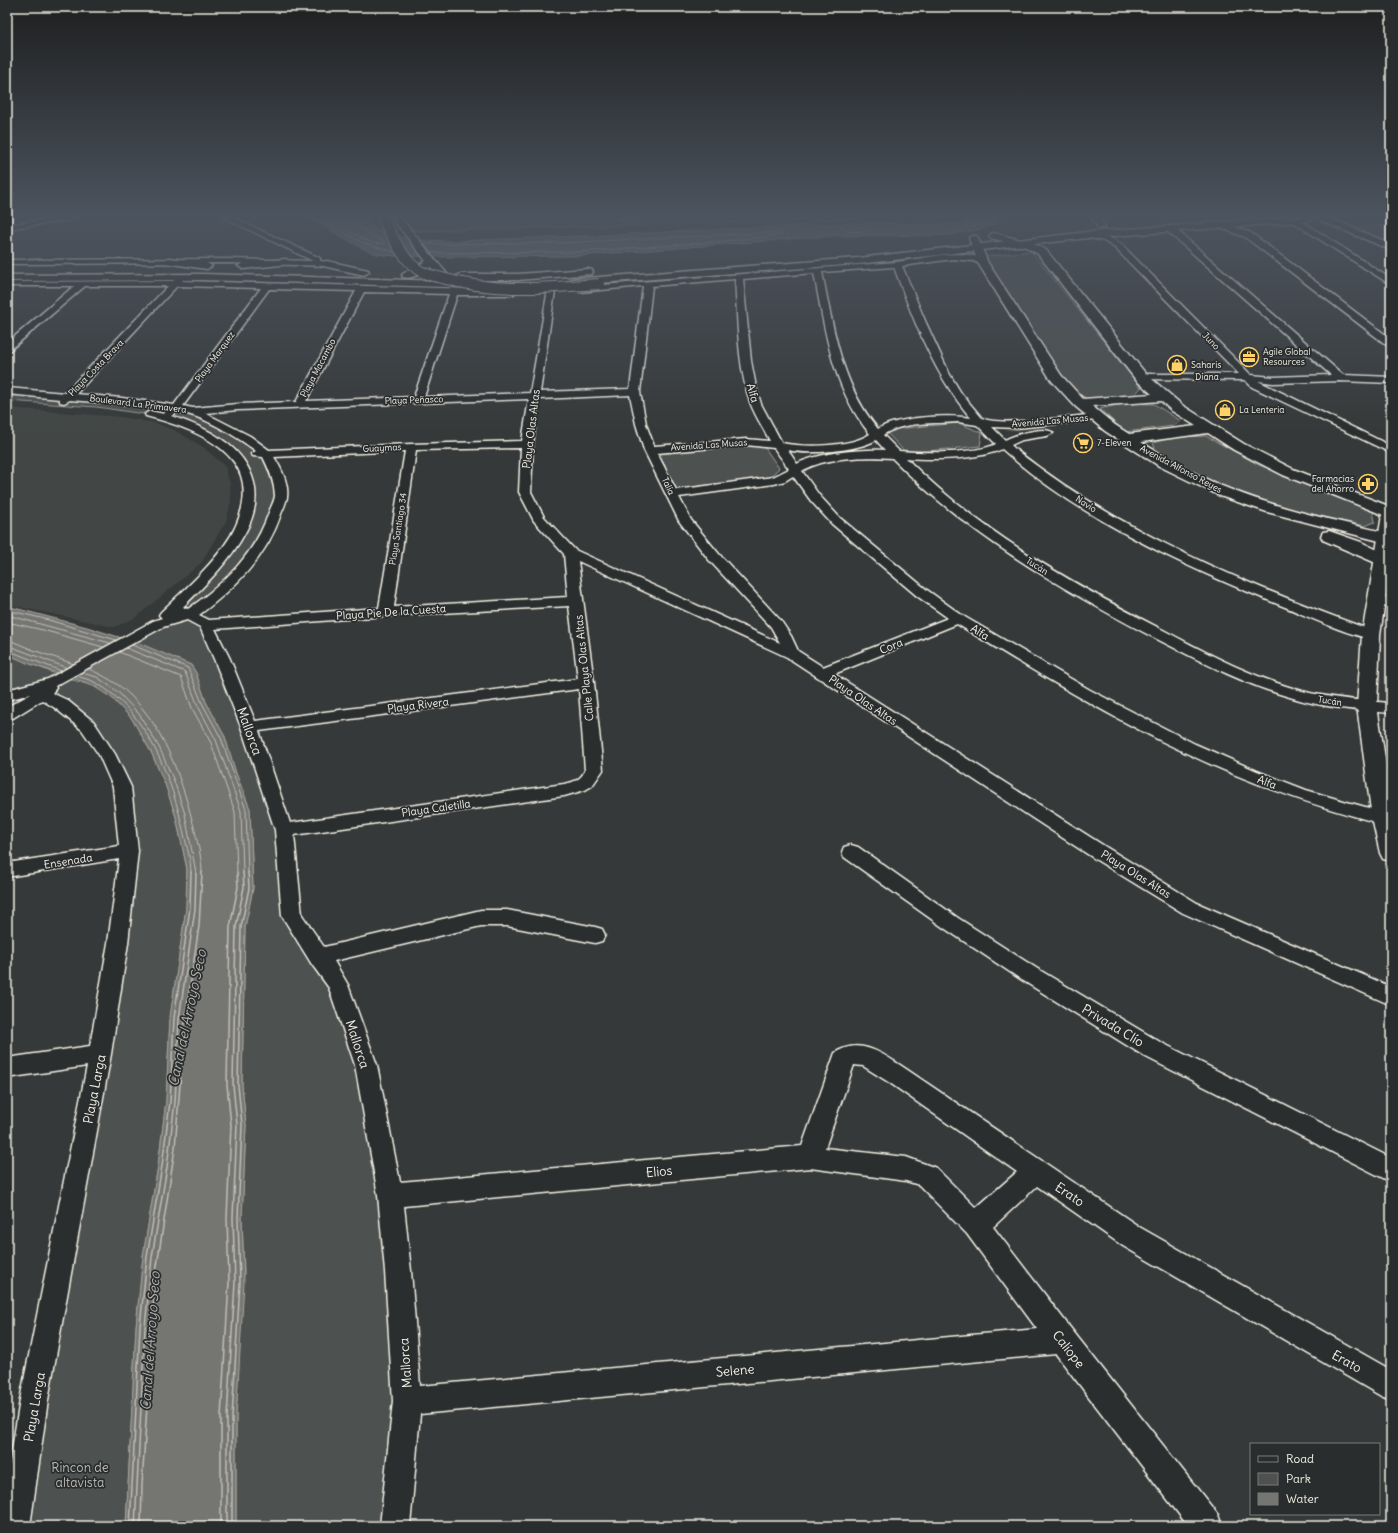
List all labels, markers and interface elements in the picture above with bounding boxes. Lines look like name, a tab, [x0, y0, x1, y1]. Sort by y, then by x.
street label: Playa Marquez	[192, 329, 237, 384]
street label: Juno	[1200, 330, 1222, 352]
street label: Playa Costa Brava	[66, 337, 125, 398]
street label: Playa Macambo	[297, 337, 338, 399]
office icon: Agile Global Resources	[1238, 346, 1260, 368]
place label: Agile Global Resources	[1263, 346, 1311, 367]
shop icon: Saharis	[1166, 354, 1188, 376]
place label: Saharis	[1191, 359, 1221, 370]
street label: Diana	[1195, 371, 1219, 382]
street label: Alfa	[744, 382, 762, 404]
street label: Playa Olas Altas	[519, 389, 543, 469]
street label: Boulevard La Primavera	[89, 392, 187, 415]
street label: Playa Peñasco	[384, 393, 444, 406]
shop icon: La Lentería	[1214, 399, 1236, 421]
place label: La Lentería	[1239, 404, 1284, 415]
street label: Avenida Las Musas	[1011, 412, 1089, 429]
supermarket icon: 7-Eleven	[1072, 432, 1094, 454]
street label: Avenida Las Musas	[670, 436, 748, 453]
place label: 7-Eleven	[1097, 437, 1132, 448]
street label: Guaymas	[362, 441, 402, 454]
street label: Avenida Alfonso Reyes	[1138, 442, 1224, 495]
place label: Farmacias del Ahorro	[1311, 473, 1354, 494]
pharmacy icon: Farmacias del Ahorro	[1357, 473, 1379, 495]
street label: Talía	[660, 475, 677, 496]
street label: Playa Santiago 34	[386, 492, 409, 566]
street label: Navío	[1074, 493, 1099, 514]
street label: Tucán	[1024, 555, 1050, 577]
street label: Playa Pie De la Cuesta	[336, 601, 446, 623]
street label: Calle Playa Olas Altas	[571, 614, 597, 722]
street label: Alfa	[968, 621, 992, 643]
street label: Cora	[877, 635, 905, 657]
street label: Playa Olas Altas	[826, 672, 900, 728]
street label: Tucán	[1317, 693, 1343, 708]
street label: Playa Rivera	[386, 694, 450, 716]
street label: Mallorca	[233, 705, 266, 758]
street label: Alfa	[1256, 772, 1278, 792]
street label: Playa Caletilla	[401, 796, 471, 820]
street label: Playa Olas Altas	[1098, 847, 1174, 901]
street label: Ensenada	[43, 850, 93, 872]
water label: Canal del Arroyo Seco	[164, 947, 211, 1088]
street label: Privada Clío	[1079, 1000, 1147, 1051]
street label: Mallorca	[342, 1018, 373, 1071]
street label: Playa Larga	[79, 1053, 110, 1125]
street label: Elios	[645, 1162, 673, 1181]
street label: Erato	[1052, 1178, 1088, 1210]
water label: Canal del Arroyo Seco	[136, 1270, 164, 1411]
street label: Calíope	[1049, 1327, 1089, 1372]
street label: Mallorca	[395, 1337, 416, 1389]
street label: Erato	[1329, 1346, 1365, 1377]
street label: Selene	[715, 1360, 755, 1381]
street label: Playa Larga	[20, 1371, 49, 1443]
legend	[1250, 1443, 1380, 1515]
text: Road	[1286, 1451, 1314, 1466]
park label: Rincon de altavista	[51, 1459, 109, 1491]
text: Park	[1286, 1471, 1311, 1486]
text: Water	[1286, 1491, 1319, 1506]

